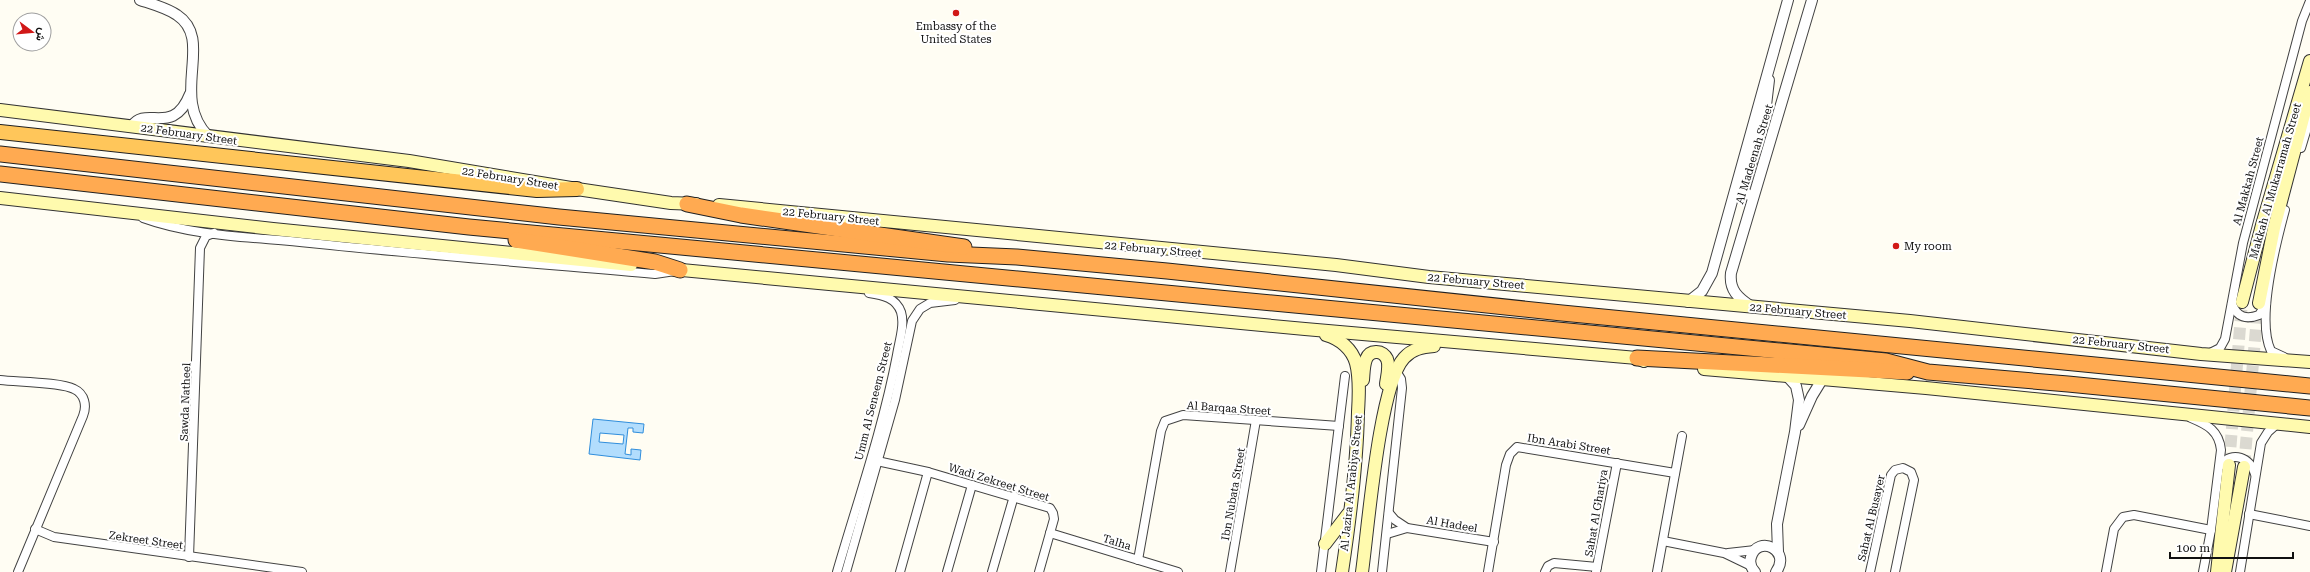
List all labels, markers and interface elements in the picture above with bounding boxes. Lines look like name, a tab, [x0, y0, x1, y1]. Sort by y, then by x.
marker: Embassy of the United States	[951, 8, 961, 18]
north arrow	[12, 12, 52, 52]
place label: Embassy of the United States	[916, 20, 996, 46]
text: ش	[33, 26, 49, 43]
street label: Makkah Al Mukarramah Street	[2247, 102, 2304, 261]
street label: Al Madeenah Street	[1733, 103, 1776, 206]
street label: 22 February Street	[140, 121, 238, 148]
street label: Al Makkah Street	[2230, 135, 2267, 227]
street label: 22 February Street	[461, 164, 559, 193]
street label: 22 February Street	[782, 205, 880, 228]
street label: 22 February Street	[1104, 239, 1202, 260]
place label: My room	[1904, 240, 1952, 253]
marker: My room	[1891, 241, 1901, 251]
street label: 22 February Street	[1427, 271, 1525, 292]
street label: 22 February Street	[1749, 301, 1847, 322]
street label: 22 February Street	[2072, 333, 2170, 356]
street label: Umm Al Seneem Street	[852, 340, 895, 462]
street label: Sawda Natheel	[178, 362, 193, 441]
street label: Al Barqaa Street	[1186, 399, 1272, 418]
street label: Al Jazira Al Arabiya Street	[1338, 414, 1365, 552]
street label: Ibn Arabi Street	[1526, 431, 1611, 457]
street label: Ibn Nubata Street	[1219, 447, 1248, 541]
street label: Wadi Zekreet Street	[947, 461, 1051, 504]
street label: Sahat Al Ghariya	[1582, 468, 1611, 558]
street label: Sahat Al Busayer	[1855, 473, 1888, 563]
street label: Al Hadeel	[1425, 514, 1479, 535]
street label: Zekreet Street	[108, 529, 184, 552]
street label: Talha	[1101, 532, 1133, 553]
scale bar	[2170, 534, 2293, 560]
text: 100 m	[2176, 541, 2210, 555]

